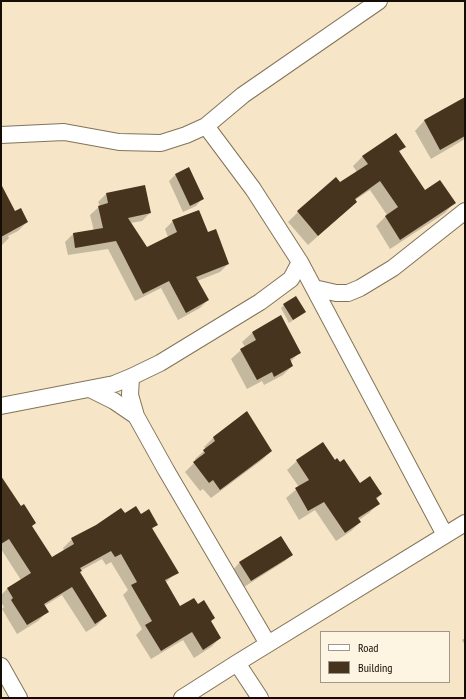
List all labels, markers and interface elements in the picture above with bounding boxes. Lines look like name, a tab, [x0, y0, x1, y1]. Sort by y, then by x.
legend	[320, 631, 450, 683]
text: Road	[358, 640, 378, 655]
text: Building	[358, 660, 393, 675]

